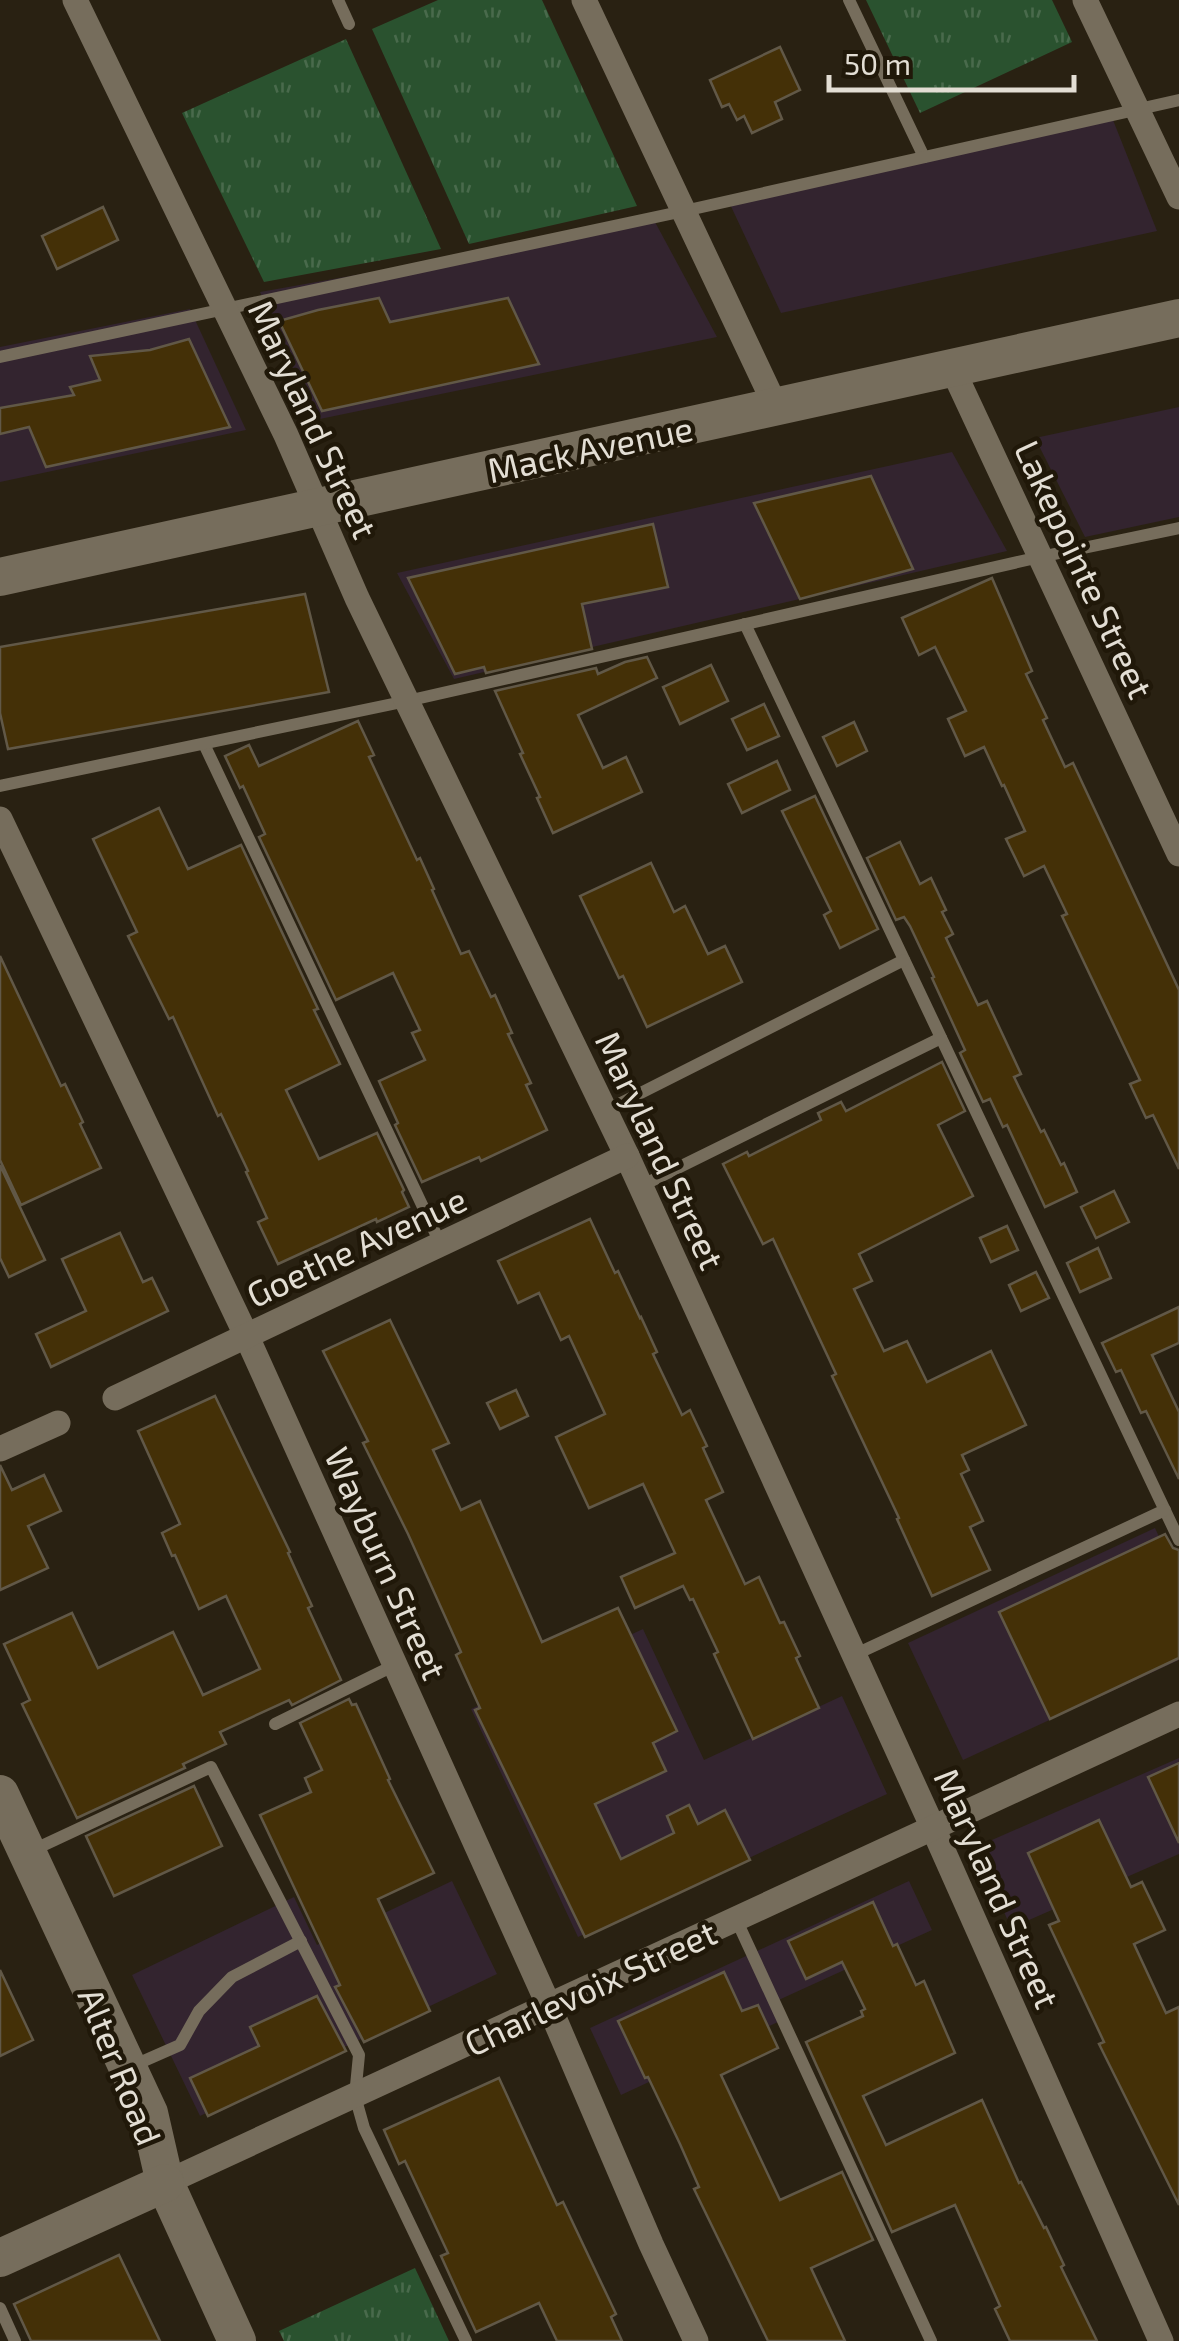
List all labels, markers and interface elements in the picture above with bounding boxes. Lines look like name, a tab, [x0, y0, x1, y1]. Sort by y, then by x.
scale bar	[829, 30, 1074, 92]
text: 50 m	[844, 45, 911, 81]
street label: Maryland Street	[241, 293, 387, 545]
street label: Mack Avenue	[484, 406, 696, 490]
street label: Lakepointe Street	[1007, 433, 1163, 705]
street label: Maryland Street	[588, 1024, 734, 1276]
street label: Goethe Avenue	[240, 1177, 472, 1315]
street label: Wayburn Street	[317, 1440, 457, 1686]
street label: Maryland Street	[926, 1762, 1070, 2014]
street label: Charlevoix Street	[457, 1910, 723, 2064]
street label: Alter Road	[70, 1981, 172, 2151]

